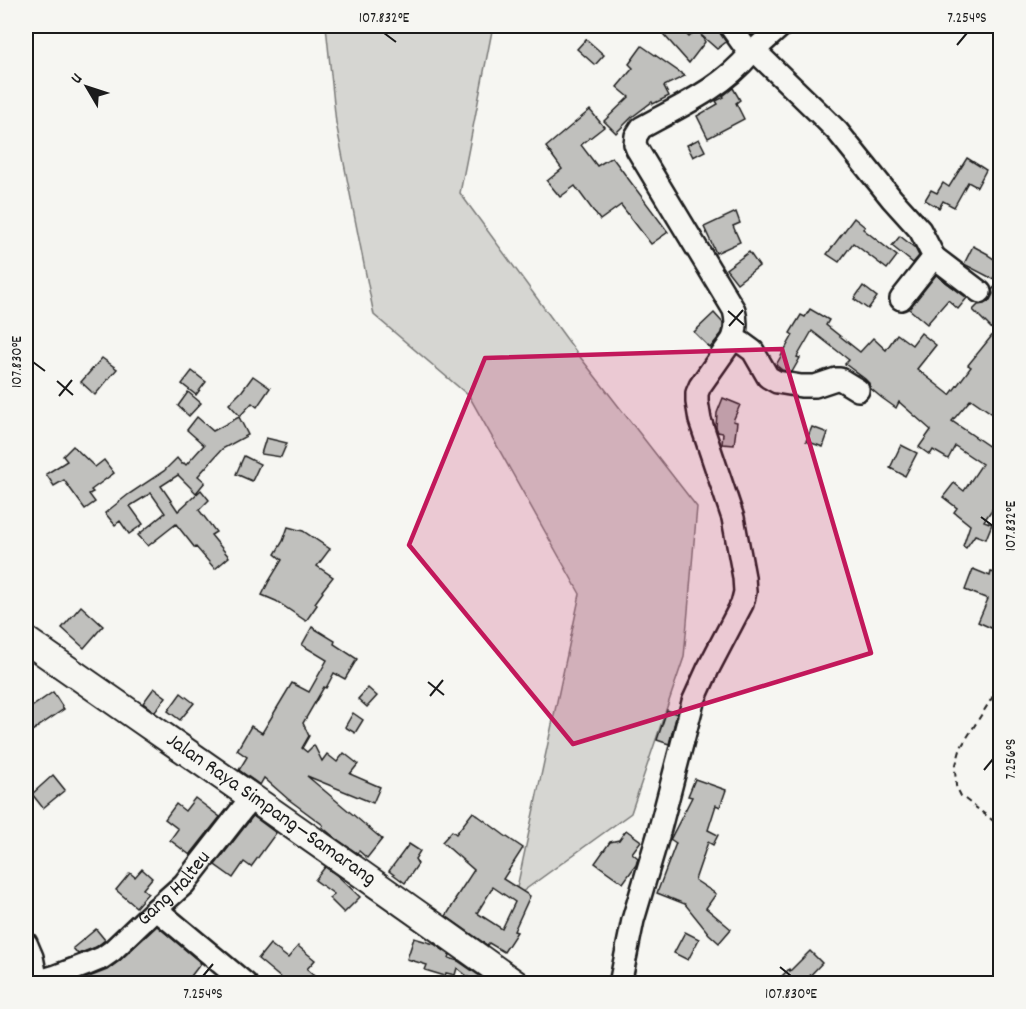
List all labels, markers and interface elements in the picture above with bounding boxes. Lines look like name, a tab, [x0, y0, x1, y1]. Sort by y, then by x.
text: 107.832°E	[359, 8, 409, 30]
text: 7.254°S	[947, 8, 987, 30]
north arrow	[57, 57, 117, 117]
text: U	[66, 69, 89, 89]
text: 107.830°E	[7, 336, 29, 388]
text: 107.832°E	[1001, 501, 1023, 551]
street label: Jalan Raya Simpang—Samarang	[159, 726, 382, 894]
text: 7.256°S	[1001, 739, 1023, 779]
street label: Gang Halteu	[131, 845, 219, 934]
text: 7.254°S	[183, 984, 223, 1006]
text: 107.830°E	[765, 984, 817, 1006]

